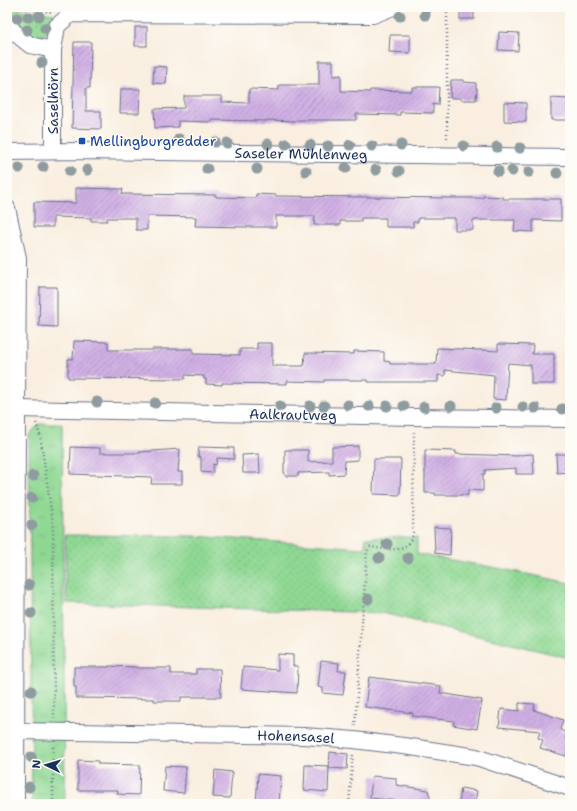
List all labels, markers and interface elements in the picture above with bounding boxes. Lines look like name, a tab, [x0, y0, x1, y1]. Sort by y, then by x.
street label: Saselhörn	[44, 67, 62, 134]
place label: Mellingburgredder	[90, 132, 217, 150]
marker: Mellingburgredder	[77, 136, 87, 146]
street label: Saseler Mühlenweg	[235, 144, 367, 164]
street label: Aalkrautweg	[249, 405, 337, 424]
street label: Hohensasel	[257, 726, 336, 747]
north arrow	[26, 745, 66, 785]
text: N	[29, 759, 44, 769]

